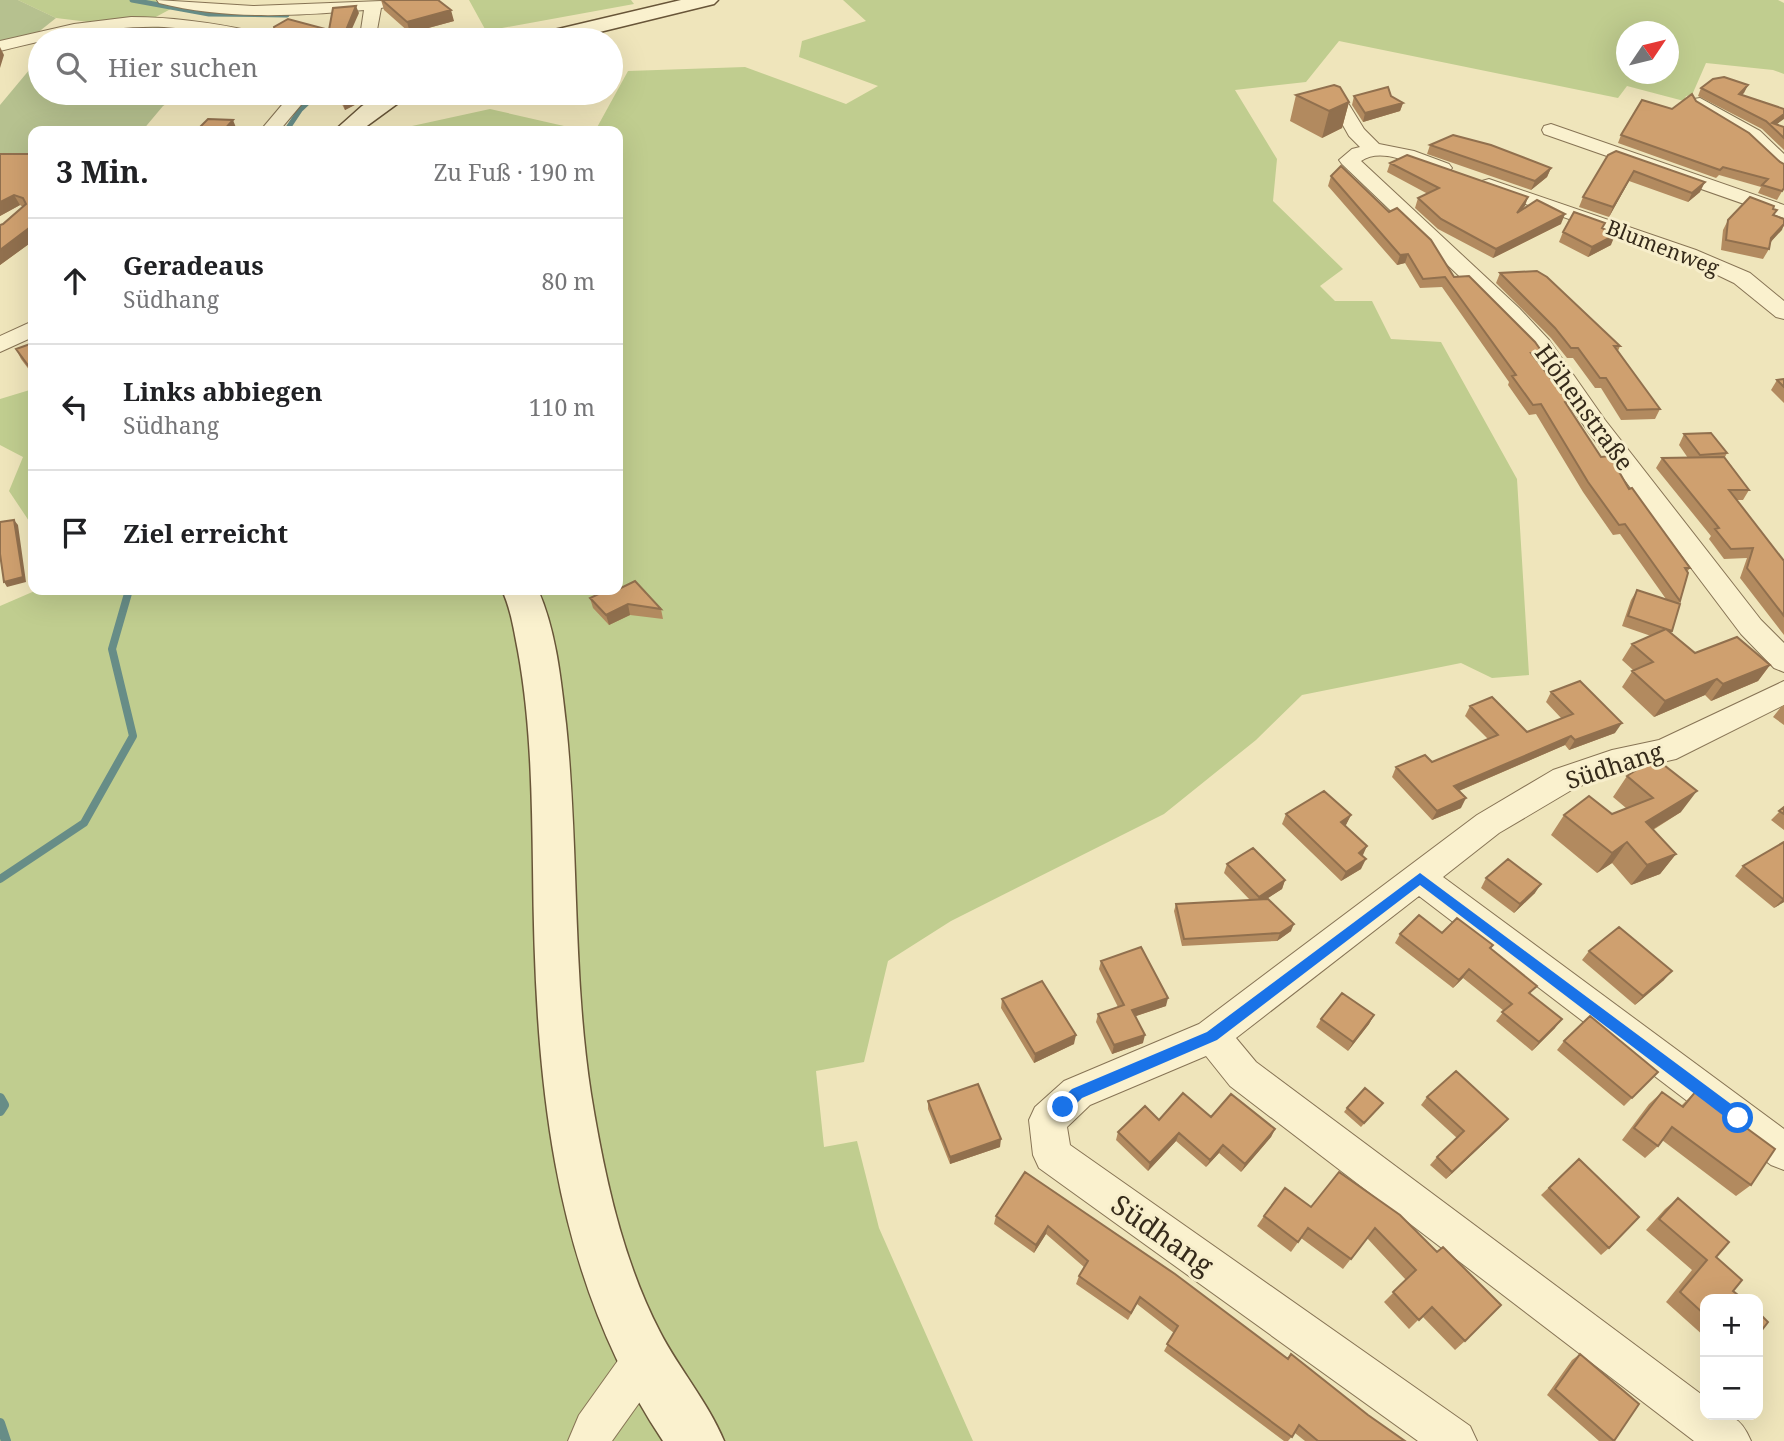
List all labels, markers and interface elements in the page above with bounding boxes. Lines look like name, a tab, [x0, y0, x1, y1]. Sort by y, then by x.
north arrow	[1616, 21, 1679, 84]
search box	[28, 28, 623, 105]
icon: search	[52, 48, 90, 86]
text: Hier suchen	[108, 49, 258, 85]
text: 3 Min.	[56, 151, 149, 192]
text: Zu Fuß · 190 m	[434, 156, 595, 188]
street label: Blumenweg	[1603, 213, 1724, 282]
text: Geradeaus	[123, 247, 264, 283]
icon: ahead	[56, 262, 94, 300]
text: 80 m	[542, 265, 595, 297]
text: Südhang	[123, 283, 219, 315]
street label: Höhenstraße	[1528, 337, 1642, 477]
text: Links abbiegen	[123, 373, 322, 409]
icon: left	[56, 388, 94, 426]
text: 110 m	[529, 391, 595, 423]
text: Südhang	[123, 409, 219, 441]
icon: arrive	[56, 514, 94, 552]
text: Ziel erreicht	[123, 515, 288, 551]
street label: Südhang	[1561, 734, 1667, 796]
route end	[1047, 1091, 1078, 1122]
route start	[1722, 1102, 1753, 1133]
street label: Südhang	[1104, 1185, 1222, 1283]
map controls	[1700, 1294, 1763, 1420]
button: +	[1700, 1294, 1763, 1357]
button: −	[1700, 1357, 1763, 1420]

